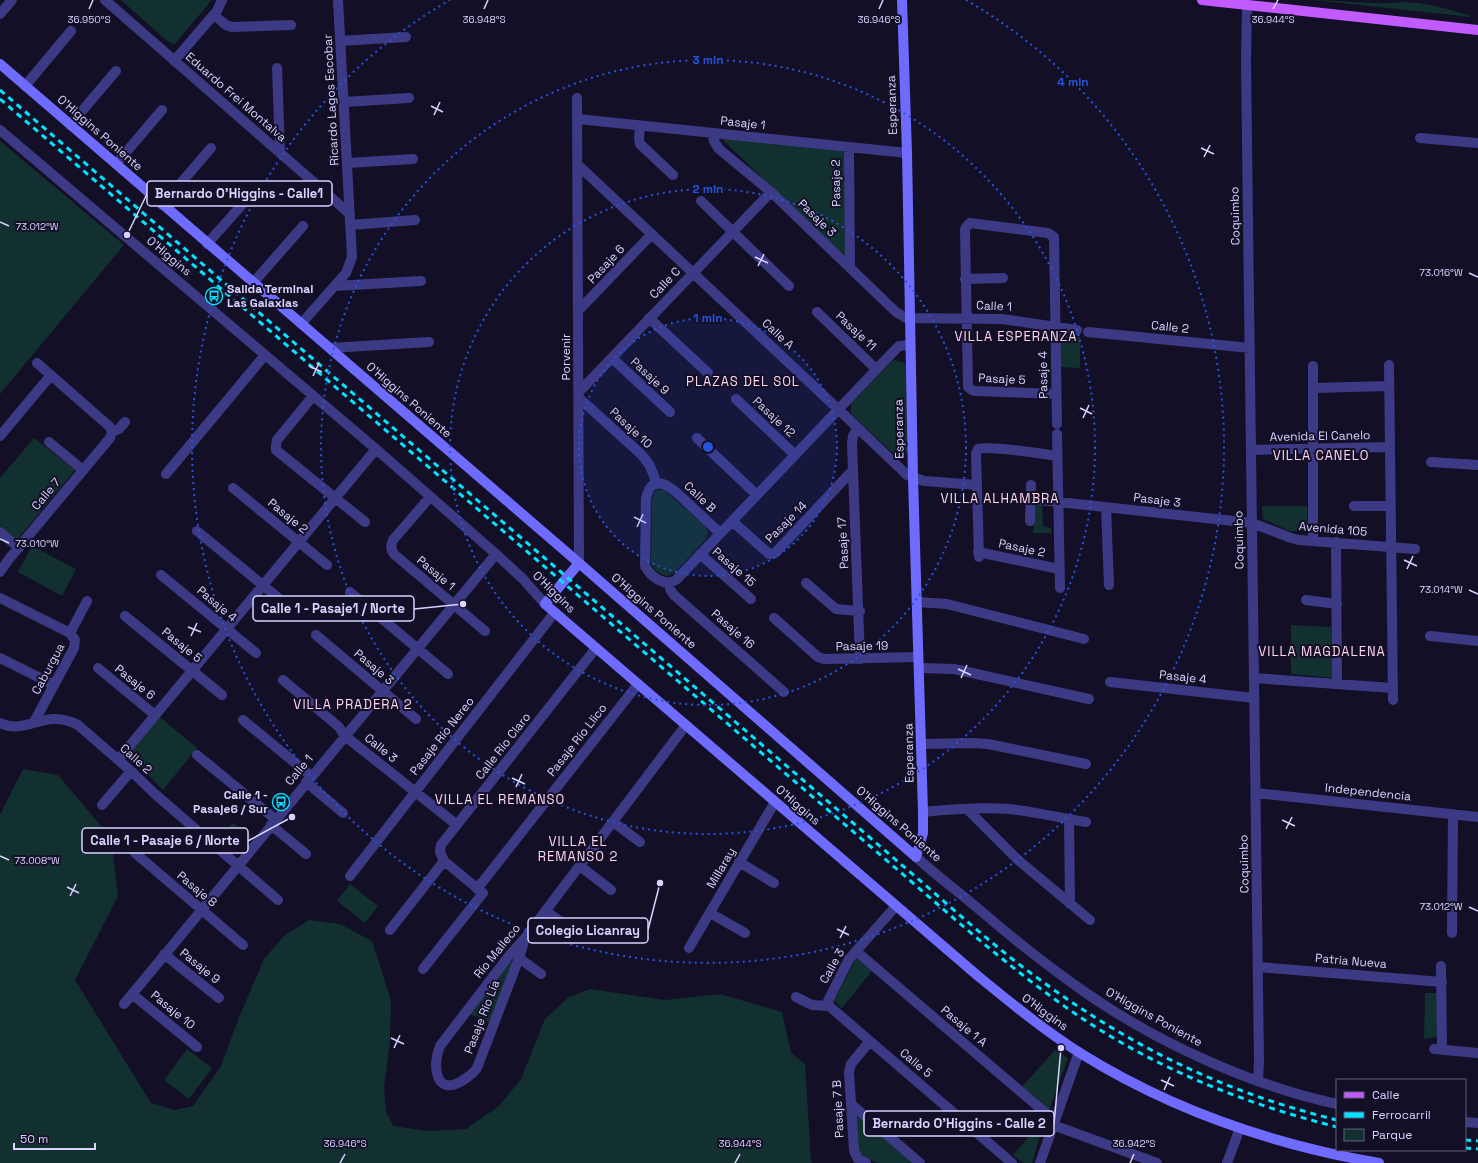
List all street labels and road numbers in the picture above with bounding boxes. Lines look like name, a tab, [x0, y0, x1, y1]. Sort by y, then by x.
street label: Ricardo Lagos Escobar	[320, 33, 342, 166]
street label: Eduardo Frei Montalva	[182, 49, 290, 145]
street label: Esperanza	[883, 75, 901, 135]
street label: O'Higgins Poniente	[54, 91, 146, 175]
street label: Pasaje 1	[720, 113, 766, 133]
street label: Pasaje 2	[828, 159, 844, 207]
street label: Coquimbo	[1226, 187, 1244, 245]
street label: Pasaje 3	[794, 196, 840, 240]
street label: O'Higgins	[143, 233, 195, 279]
street label: Pasaje 6	[584, 241, 628, 287]
street label: Calle C	[646, 263, 684, 302]
street label: Calle 1	[976, 297, 1012, 315]
street label: Pasaje 11	[832, 308, 880, 354]
street label: Calle A	[759, 315, 798, 353]
street label: Calle 2	[1150, 317, 1190, 337]
street label: Porvenir	[558, 333, 574, 381]
street label: Pasaje 4	[1035, 350, 1051, 399]
street label: Pasaje 9	[627, 354, 673, 398]
street label: O'Higgins Poniente	[363, 358, 455, 442]
street label: Pasaje 5	[978, 370, 1026, 388]
street label: Pasaje 12	[749, 393, 799, 441]
street label: Esperanza	[890, 399, 908, 459]
street label: Pasaje 10	[606, 404, 656, 452]
street label: Avenida El Canelo	[1269, 427, 1371, 445]
street label: Calle 7	[28, 474, 64, 513]
street label: Calle B	[680, 478, 720, 516]
street label: Pasaje 3	[1132, 489, 1182, 511]
street label: Pasaje 2	[265, 495, 311, 537]
street label: Pasaje 14	[762, 497, 811, 546]
street label: Coquimbo	[1230, 511, 1248, 569]
street label: Pasaje 17	[834, 516, 852, 569]
street label: Avenida 105	[1298, 518, 1368, 540]
street label: Pasaje 2	[997, 535, 1047, 561]
street label: Pasaje 15	[709, 544, 759, 590]
street label: Pasaje 1	[414, 552, 458, 594]
street label: O'Higgins	[529, 568, 579, 616]
street label: O'Higgins Poniente	[608, 569, 700, 653]
street label: Pasaje 4	[194, 583, 241, 626]
street label: Pasaje 16	[708, 606, 758, 652]
street label: Pasaje 5	[159, 624, 205, 666]
street label: Pasaje 19	[836, 638, 888, 654]
street label: Caburgua	[28, 640, 68, 697]
street label: Pasaje 3	[351, 646, 397, 688]
street label: Pasaje 6	[111, 661, 159, 703]
street label: Pasaje 4	[1158, 667, 1208, 688]
street label: Pasaje Río Nereo	[406, 694, 478, 778]
street label: Pasaje Río Llico	[544, 700, 610, 780]
street label: Calle Río Claro	[472, 709, 534, 783]
street label: Esperanza	[900, 723, 918, 783]
street label: Calle 3	[361, 730, 401, 766]
street label: Calle 2	[117, 740, 155, 778]
street label: Calle 1	[281, 751, 317, 789]
street label: Independencia	[1324, 780, 1412, 804]
street label: O'Higgins	[772, 781, 824, 829]
street label: O'Higgins Poniente	[853, 782, 945, 866]
street label: Coquimbo	[1235, 835, 1253, 893]
street label: Millaray	[703, 845, 739, 891]
street label: Pasaje 8	[174, 868, 220, 910]
street label: Río Malleco	[470, 920, 524, 982]
street label: Pasaje 9	[176, 945, 224, 987]
street label: Calle 3	[816, 946, 848, 986]
street label: Patria Nueva	[1314, 950, 1388, 972]
street label: Pasaje Río Lía	[461, 978, 503, 1056]
street label: O'Higgins Poniente	[1103, 984, 1205, 1050]
street label: Pasaje 10	[147, 987, 199, 1033]
street label: O'Higgins	[1019, 990, 1071, 1034]
street label: Pasaje 1 A	[937, 1002, 991, 1050]
street label: Calle 5	[896, 1045, 936, 1081]
street label: Pasaje 7 B	[828, 1080, 848, 1138]

